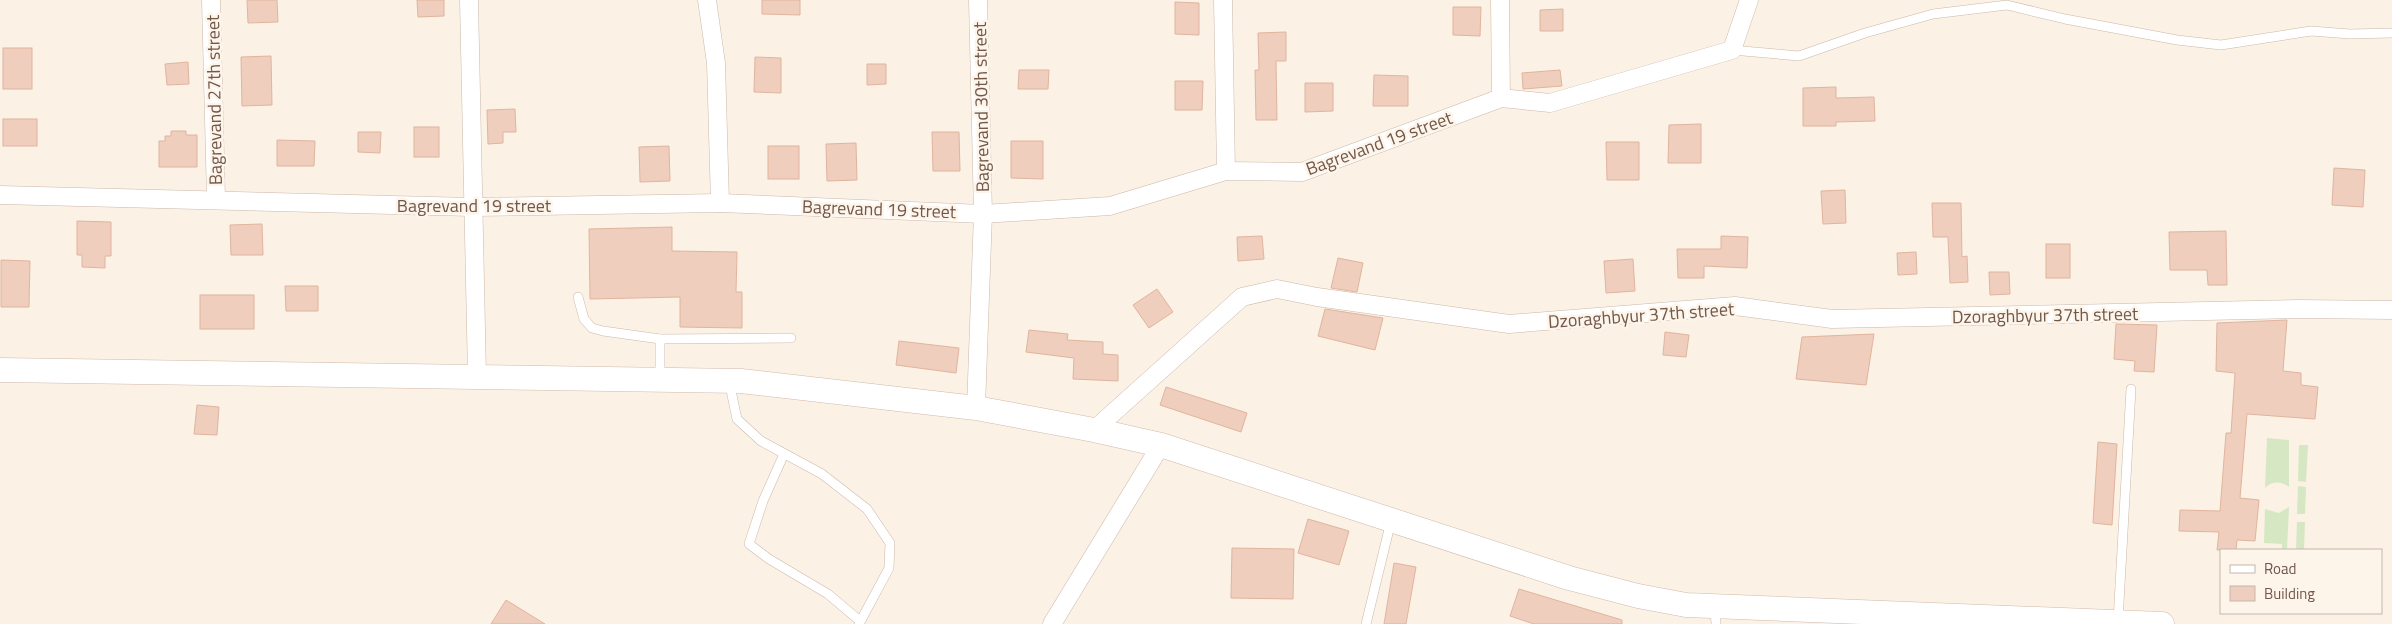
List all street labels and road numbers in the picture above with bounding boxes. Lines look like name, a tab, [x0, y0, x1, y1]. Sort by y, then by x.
street label: Bagrevand 27th street	[199, 14, 229, 185]
street label: Bagrevand 30th street	[966, 21, 996, 192]
street label: Bagrevand 19 street	[1302, 104, 1457, 182]
street label: Bagrevand 19 street	[397, 192, 552, 219]
street label: Bagrevand 19 street	[801, 193, 957, 225]
street label: Dzoraghbyur 37th street	[1547, 295, 1736, 335]
street label: Dzoraghbyur 37th street	[1952, 300, 2139, 330]

